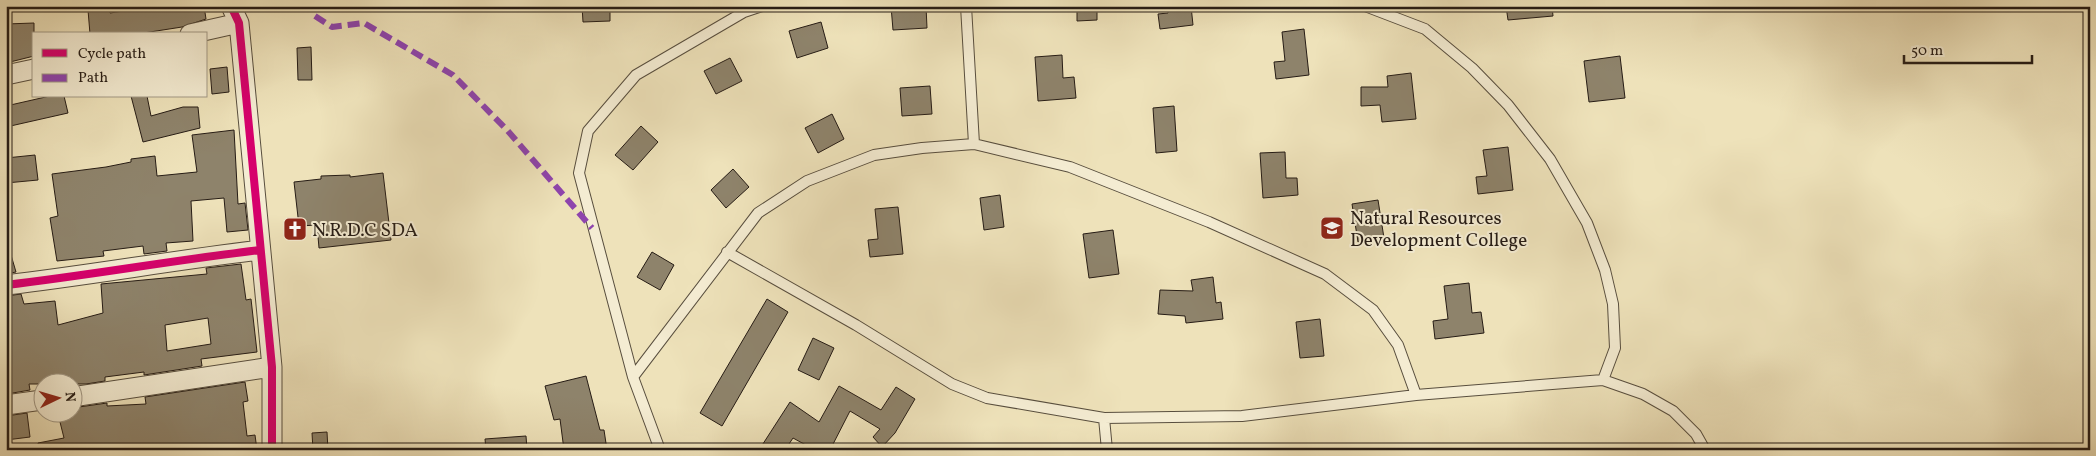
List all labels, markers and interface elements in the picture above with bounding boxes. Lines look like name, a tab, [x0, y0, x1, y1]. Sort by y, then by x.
legend	[32, 32, 208, 98]
scale bar	[1904, 32, 2031, 64]
text: 50 m	[1911, 41, 1943, 62]
text: Cycle path	[78, 44, 146, 65]
text: Path	[78, 68, 108, 89]
place label: Natural Resources Development College	[1350, 206, 1527, 254]
school or university icon: Natural Resources Development College	[1319, 215, 1345, 241]
church icon: N.R.D.C SDA	[282, 216, 308, 242]
place label: N.R.D.C SDA	[312, 218, 418, 244]
north arrow	[32, 374, 82, 424]
text: N	[60, 391, 79, 403]

